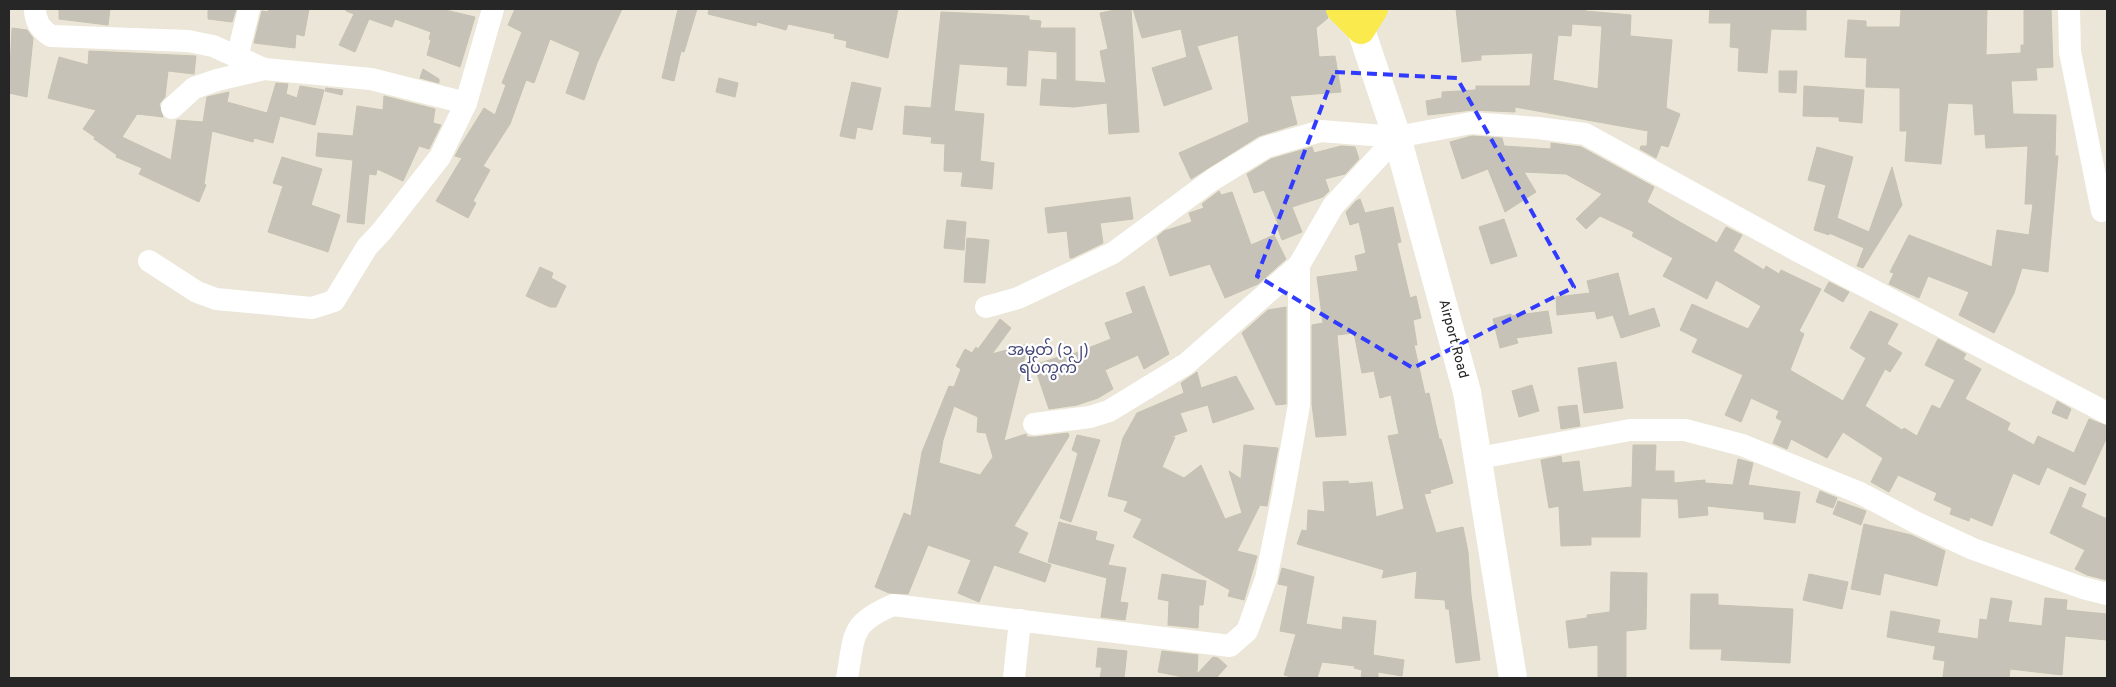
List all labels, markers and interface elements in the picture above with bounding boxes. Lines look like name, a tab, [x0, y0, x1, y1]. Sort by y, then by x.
street label: Airport Road	[1434, 298, 1472, 380]
district label: အမှတ် (၁၂) ရပ်ကွက်	[1007, 338, 1089, 381]

